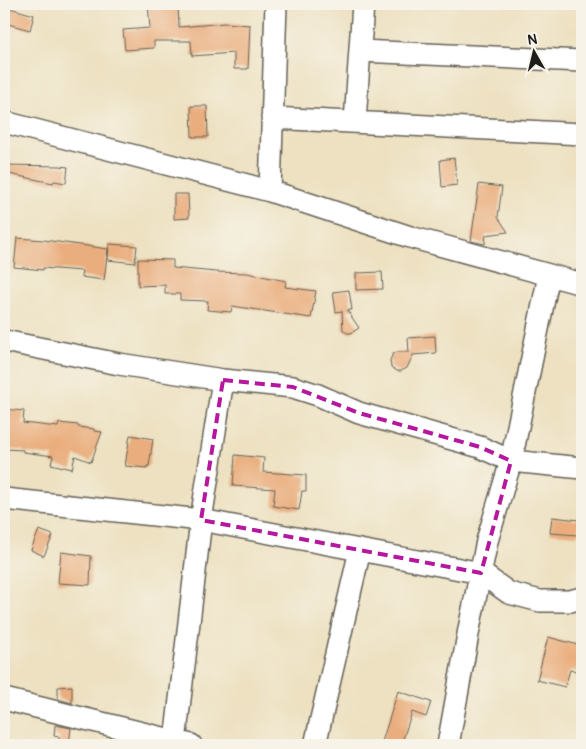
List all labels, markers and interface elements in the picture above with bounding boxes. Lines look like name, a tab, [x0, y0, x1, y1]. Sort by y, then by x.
north arrow	[508, 28, 558, 78]
text: N	[526, 31, 538, 49]

